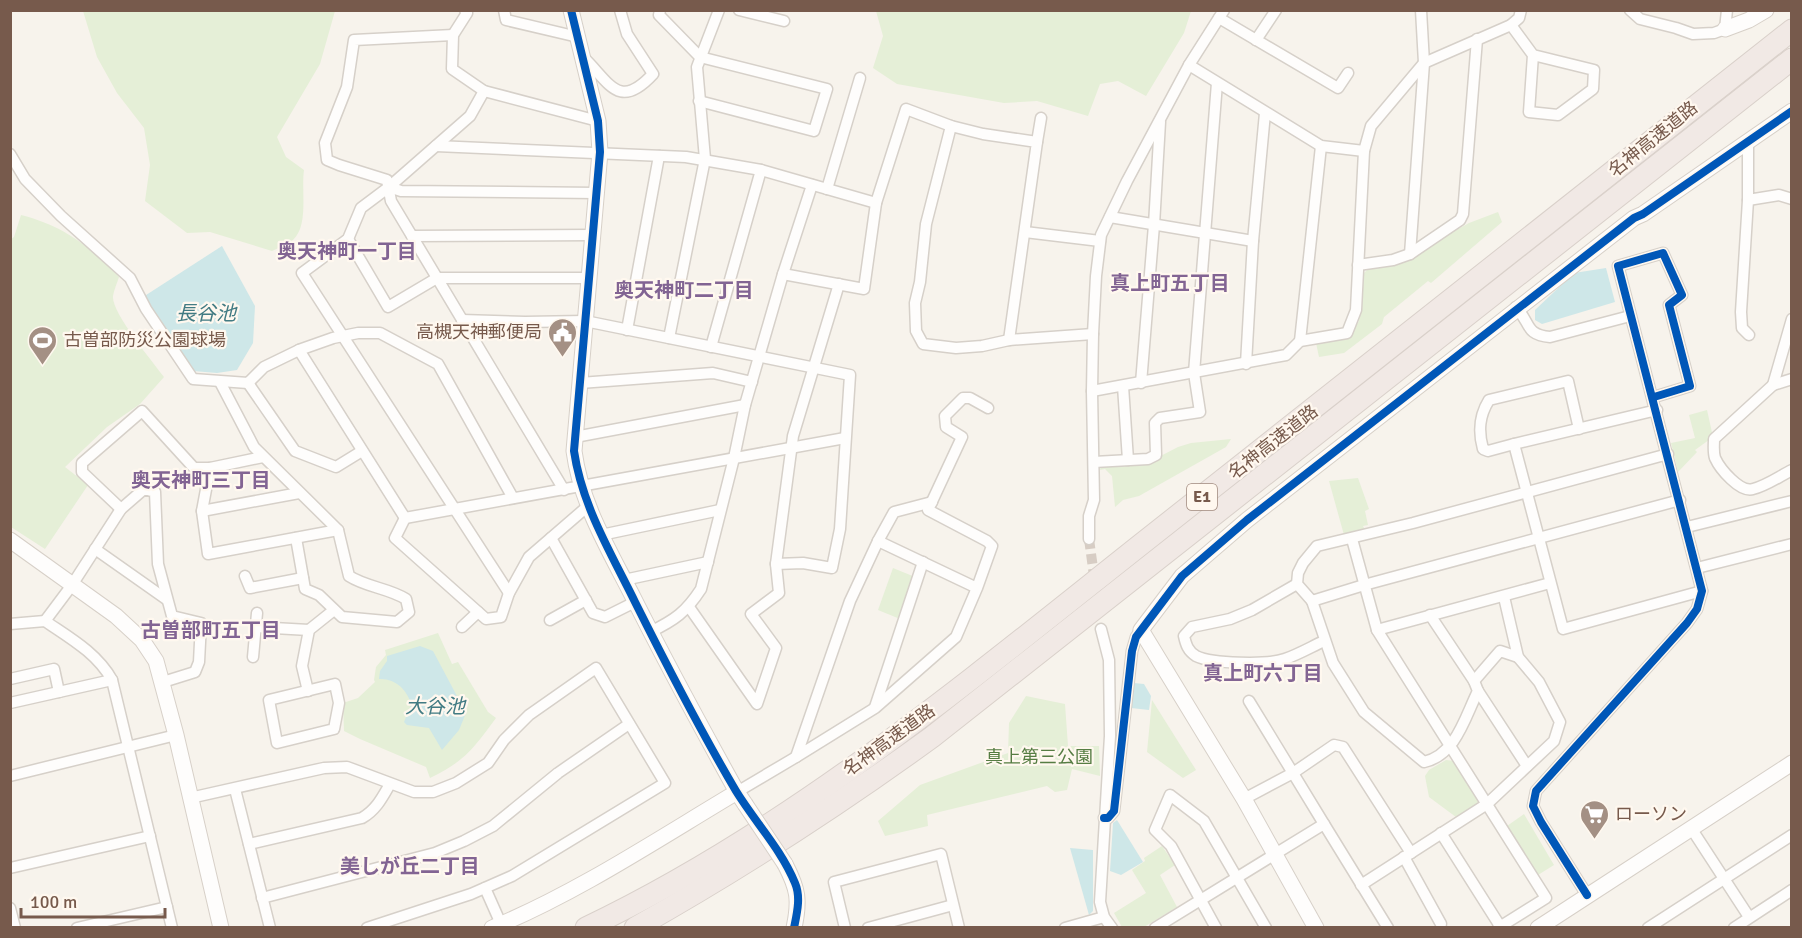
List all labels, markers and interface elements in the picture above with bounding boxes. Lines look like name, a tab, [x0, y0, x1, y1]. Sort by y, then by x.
street label: 名神高速道路	[1604, 96, 1702, 182]
district label: 奥天神町一丁目	[277, 239, 417, 264]
district label: 真上町五丁目	[1110, 271, 1230, 296]
district label: 奥天神町二丁目	[614, 278, 754, 303]
water label: 長谷池	[176, 301, 238, 326]
public building icon: 高槻天神郵便局	[547, 316, 579, 358]
place label: 高槻天神郵便局	[416, 321, 542, 343]
sports icon: 古曽部防災公園球場	[27, 324, 59, 366]
place label: 古曽部防災公園球場	[64, 329, 226, 351]
street label: 名神高速道路	[1224, 400, 1322, 484]
district label: 奥天神町三丁目	[131, 468, 271, 493]
road number: E1	[1187, 484, 1217, 510]
district label: 古曽部町五丁目	[141, 618, 281, 643]
district label: 真上町六丁目	[1203, 661, 1323, 686]
water label: 大谷池	[405, 694, 467, 719]
street label: 名神高速道路	[839, 699, 939, 781]
park label: 真上第三公園	[985, 746, 1093, 768]
supermarket icon: ローソン	[1578, 798, 1610, 840]
place label: ローソン	[1615, 803, 1687, 825]
district label: 美しが丘二丁目	[340, 854, 480, 879]
scale bar	[21, 881, 165, 919]
text: 100 m	[30, 891, 77, 913]

